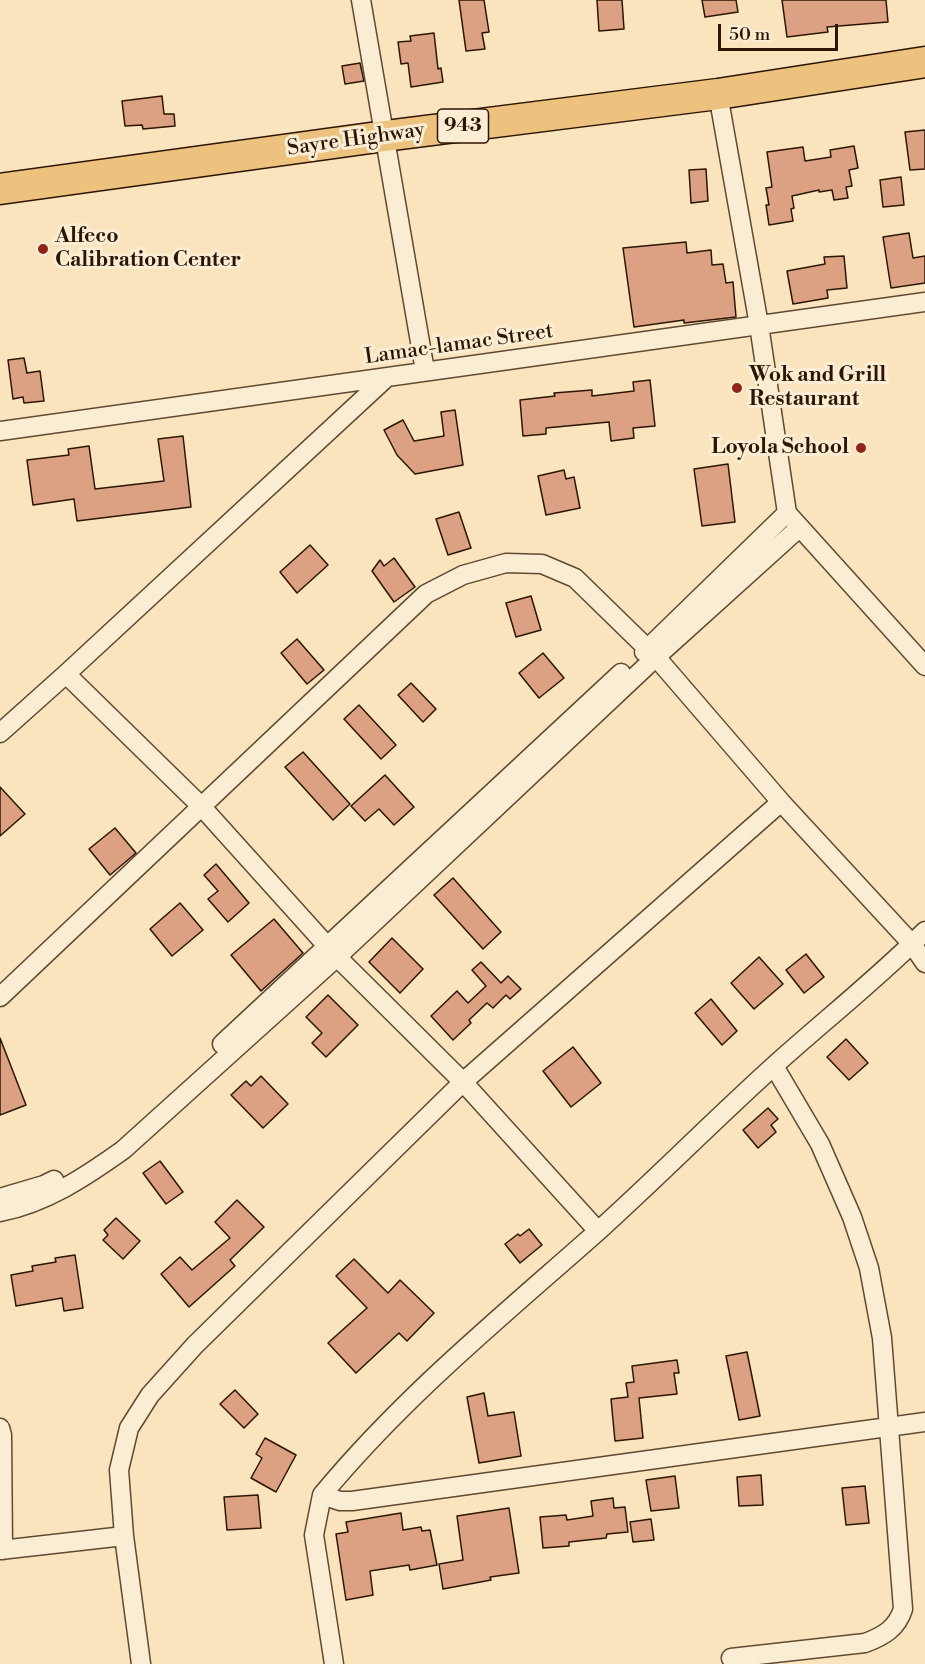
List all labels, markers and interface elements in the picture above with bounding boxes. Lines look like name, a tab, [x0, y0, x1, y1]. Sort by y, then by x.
scale bar	[721, 12, 841, 50]
text: 50 m	[729, 23, 770, 46]
road number: 943	[438, 109, 488, 143]
street label: Sayre Highway	[285, 118, 427, 162]
place label: Alfeco Calibration Center	[55, 224, 241, 274]
marker: Alfeco Calibration Center	[36, 242, 50, 256]
street label: Lamac-lamac Street	[363, 319, 555, 371]
place label: Wok and Grill Restaurant	[749, 363, 886, 413]
marker: Wok and Grill Restaurant	[730, 381, 744, 395]
place label: Loyola School	[711, 435, 849, 461]
marker: Loyola School	[854, 441, 868, 455]

